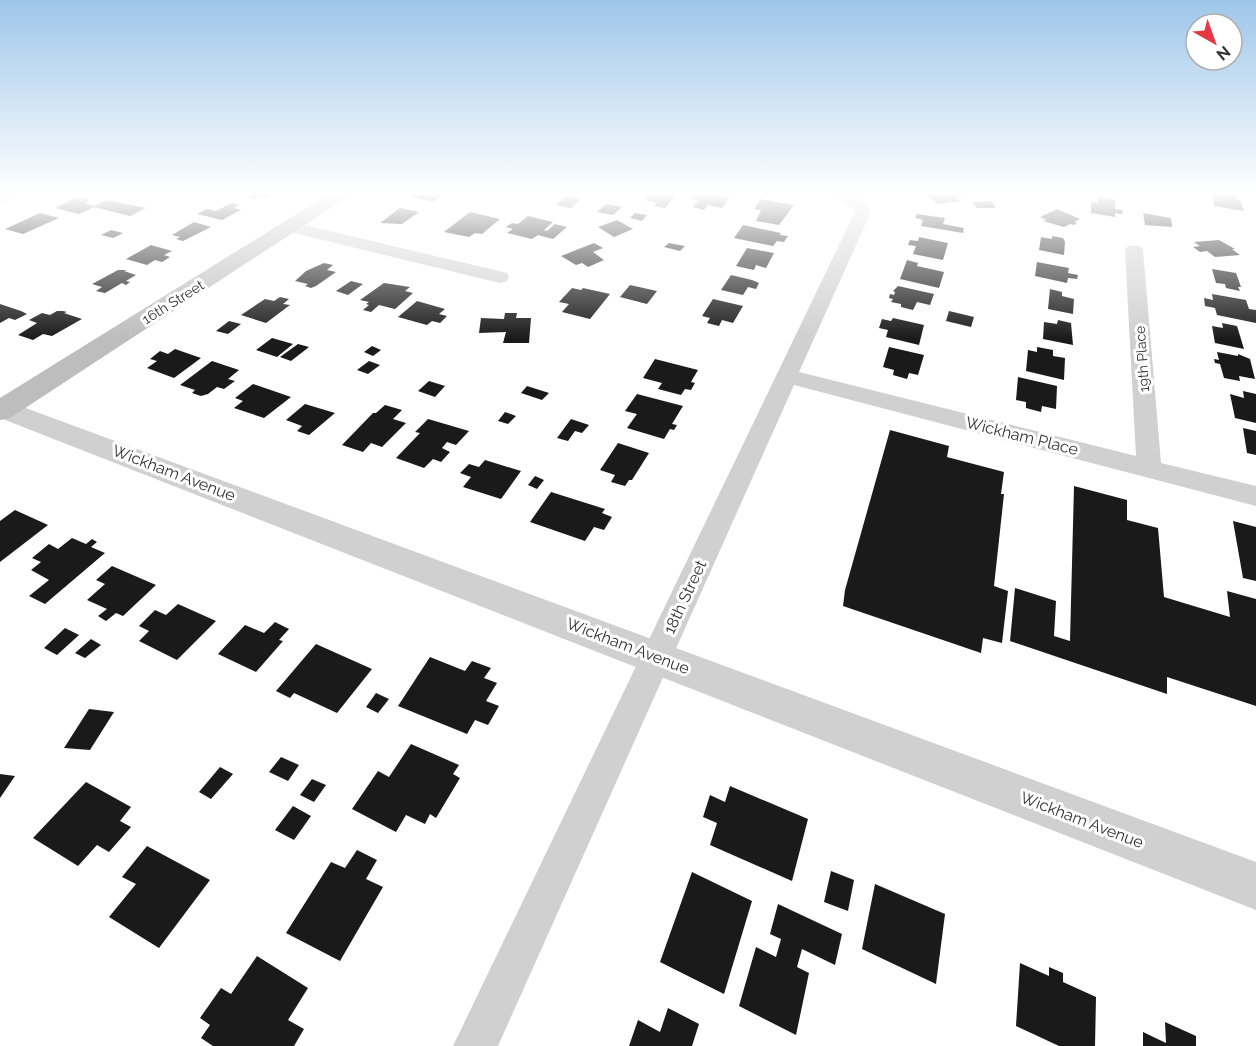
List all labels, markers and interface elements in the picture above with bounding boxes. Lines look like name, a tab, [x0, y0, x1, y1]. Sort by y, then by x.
north arrow	[1184, 12, 1244, 72]
text: N	[1213, 42, 1234, 64]
street label: 16th Street	[139, 277, 207, 327]
street label: 19th Place	[1132, 325, 1152, 393]
street label: Wickham Place	[964, 413, 1080, 459]
street label: Wickham Avenue	[110, 441, 238, 505]
street label: 18th Street	[660, 556, 711, 637]
street label: Wickham Avenue	[564, 614, 692, 678]
street label: Wickham Avenue	[1018, 788, 1146, 852]

